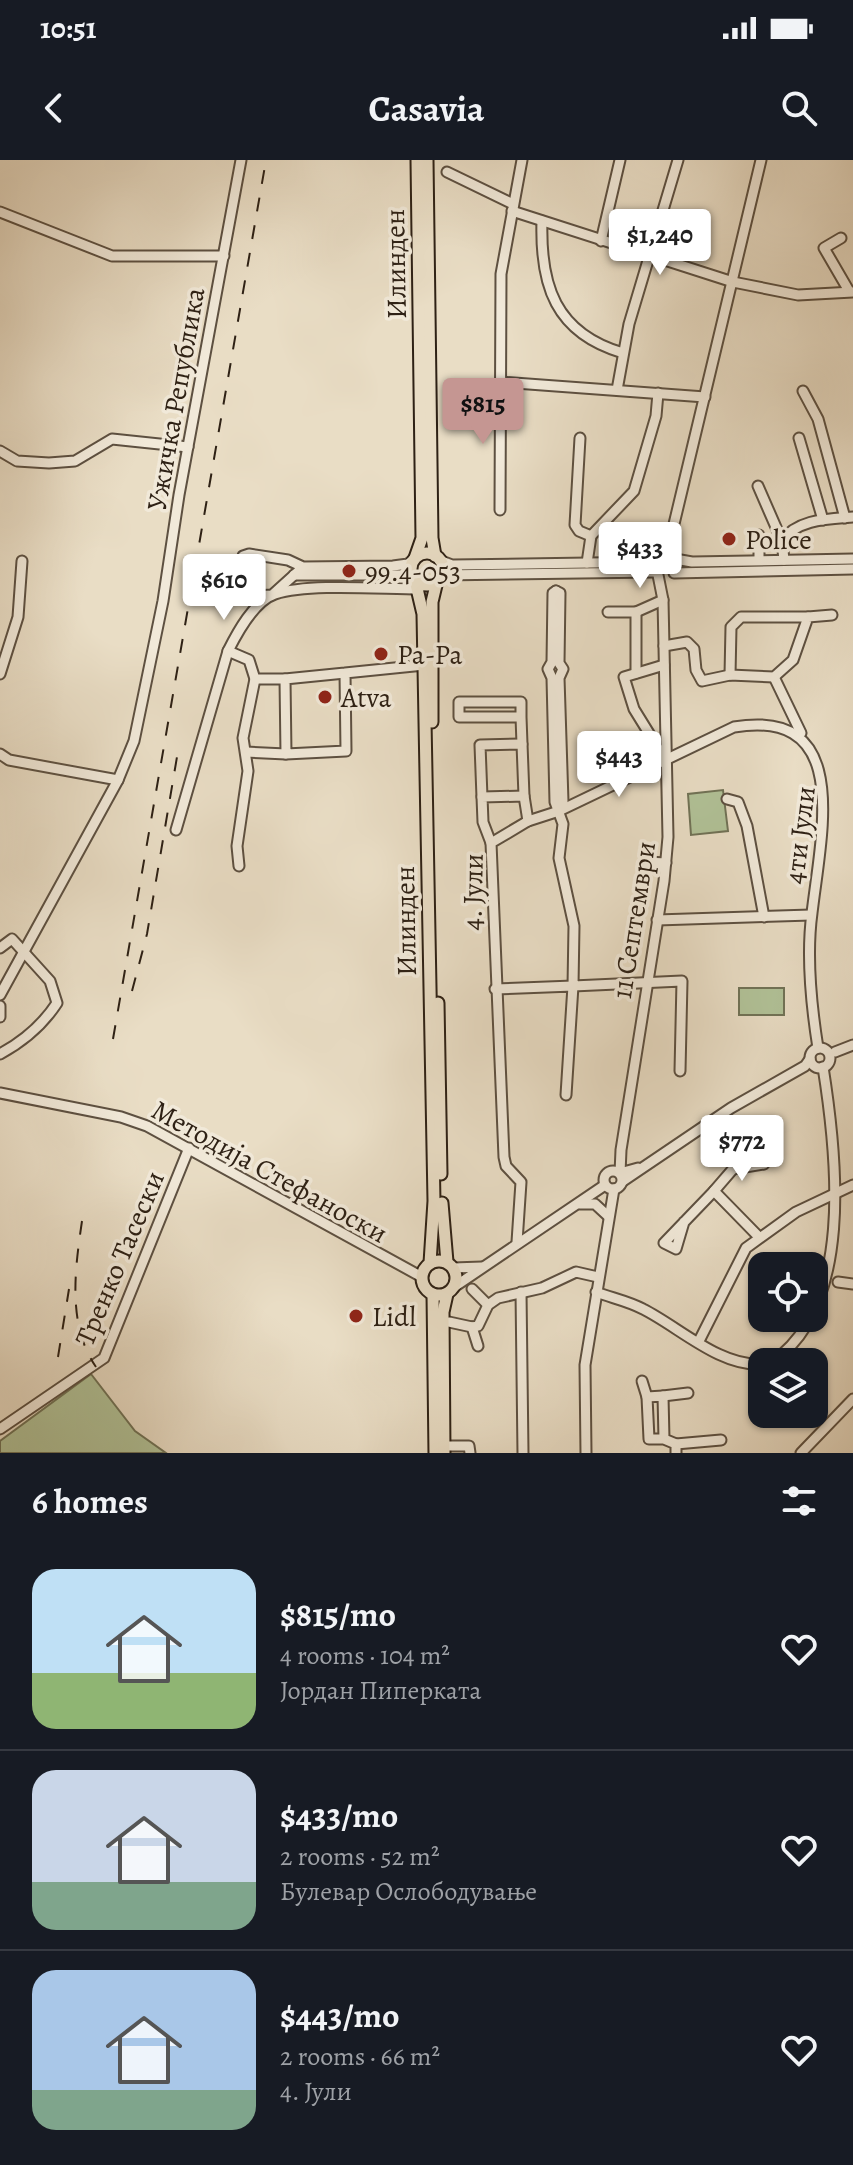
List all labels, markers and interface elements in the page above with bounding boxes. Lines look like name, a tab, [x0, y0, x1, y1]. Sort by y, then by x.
text: 10:51	[40, 8, 97, 48]
text: Casavia	[369, 84, 484, 133]
icon: back	[32, 86, 76, 130]
icon: search	[777, 86, 821, 130]
street label: Илинден	[376, 208, 416, 320]
pin: $1,240	[595, 209, 725, 277]
text: $1,240	[627, 217, 693, 252]
street label: Ужичка Република	[138, 285, 214, 514]
pin: $815	[436, 378, 530, 446]
text: $815	[460, 386, 506, 421]
place label: Police	[745, 521, 812, 559]
pin: $433	[593, 522, 687, 590]
text: $433	[617, 530, 663, 565]
marker: Police	[720, 530, 738, 548]
place label: 99.4-053	[365, 553, 461, 591]
pin: $610	[177, 554, 271, 622]
text: $610	[201, 562, 247, 597]
marker: 99.4-053	[340, 562, 358, 580]
place label: Ра-Ра	[397, 636, 462, 674]
marker: Ра-Ра	[372, 645, 390, 663]
place label: Atva	[340, 679, 392, 717]
marker: Atva	[316, 688, 334, 706]
pin: $443	[572, 731, 666, 799]
text: $443	[595, 739, 643, 774]
street label: 4ти Јули	[775, 784, 825, 886]
street label: 11 Септември	[603, 839, 665, 1002]
street label: 4. Јули	[453, 853, 493, 931]
street label: Илинден	[386, 865, 426, 977]
street label: Методија Стефаноски	[145, 1091, 394, 1253]
pin: $772	[695, 1115, 789, 1183]
text: $772	[719, 1123, 765, 1158]
street label: Тренко Тасески	[66, 1165, 174, 1352]
map controls	[748, 1252, 828, 1428]
button: locate	[748, 1252, 828, 1332]
place label: Lidl	[372, 1298, 416, 1336]
marker: Lidl	[347, 1307, 365, 1325]
button: layers	[748, 1348, 828, 1428]
text: 6 homes	[32, 1478, 148, 1525]
icon: filters	[777, 1479, 821, 1523]
text: $815/mo	[280, 1591, 396, 1638]
icon: home	[96, 1601, 192, 1697]
icon: heart	[777, 1627, 821, 1671]
text: 4 rooms · 104 m²	[280, 1638, 450, 1673]
text: Јордан Пиперката	[280, 1673, 482, 1708]
text: $433/mo	[280, 1792, 398, 1839]
icon: home	[96, 1802, 192, 1898]
icon: heart	[777, 1828, 821, 1872]
text: 2 rooms · 52 m²	[280, 1839, 439, 1874]
text: Булевар Ослободување	[280, 1874, 537, 1909]
text: $443/mo	[280, 1992, 400, 2039]
icon: home	[96, 2002, 192, 2098]
icon: heart	[777, 2028, 821, 2072]
text: 2 rooms · 66 m²	[280, 2039, 440, 2074]
text: 4. Јули	[280, 2074, 352, 2109]

